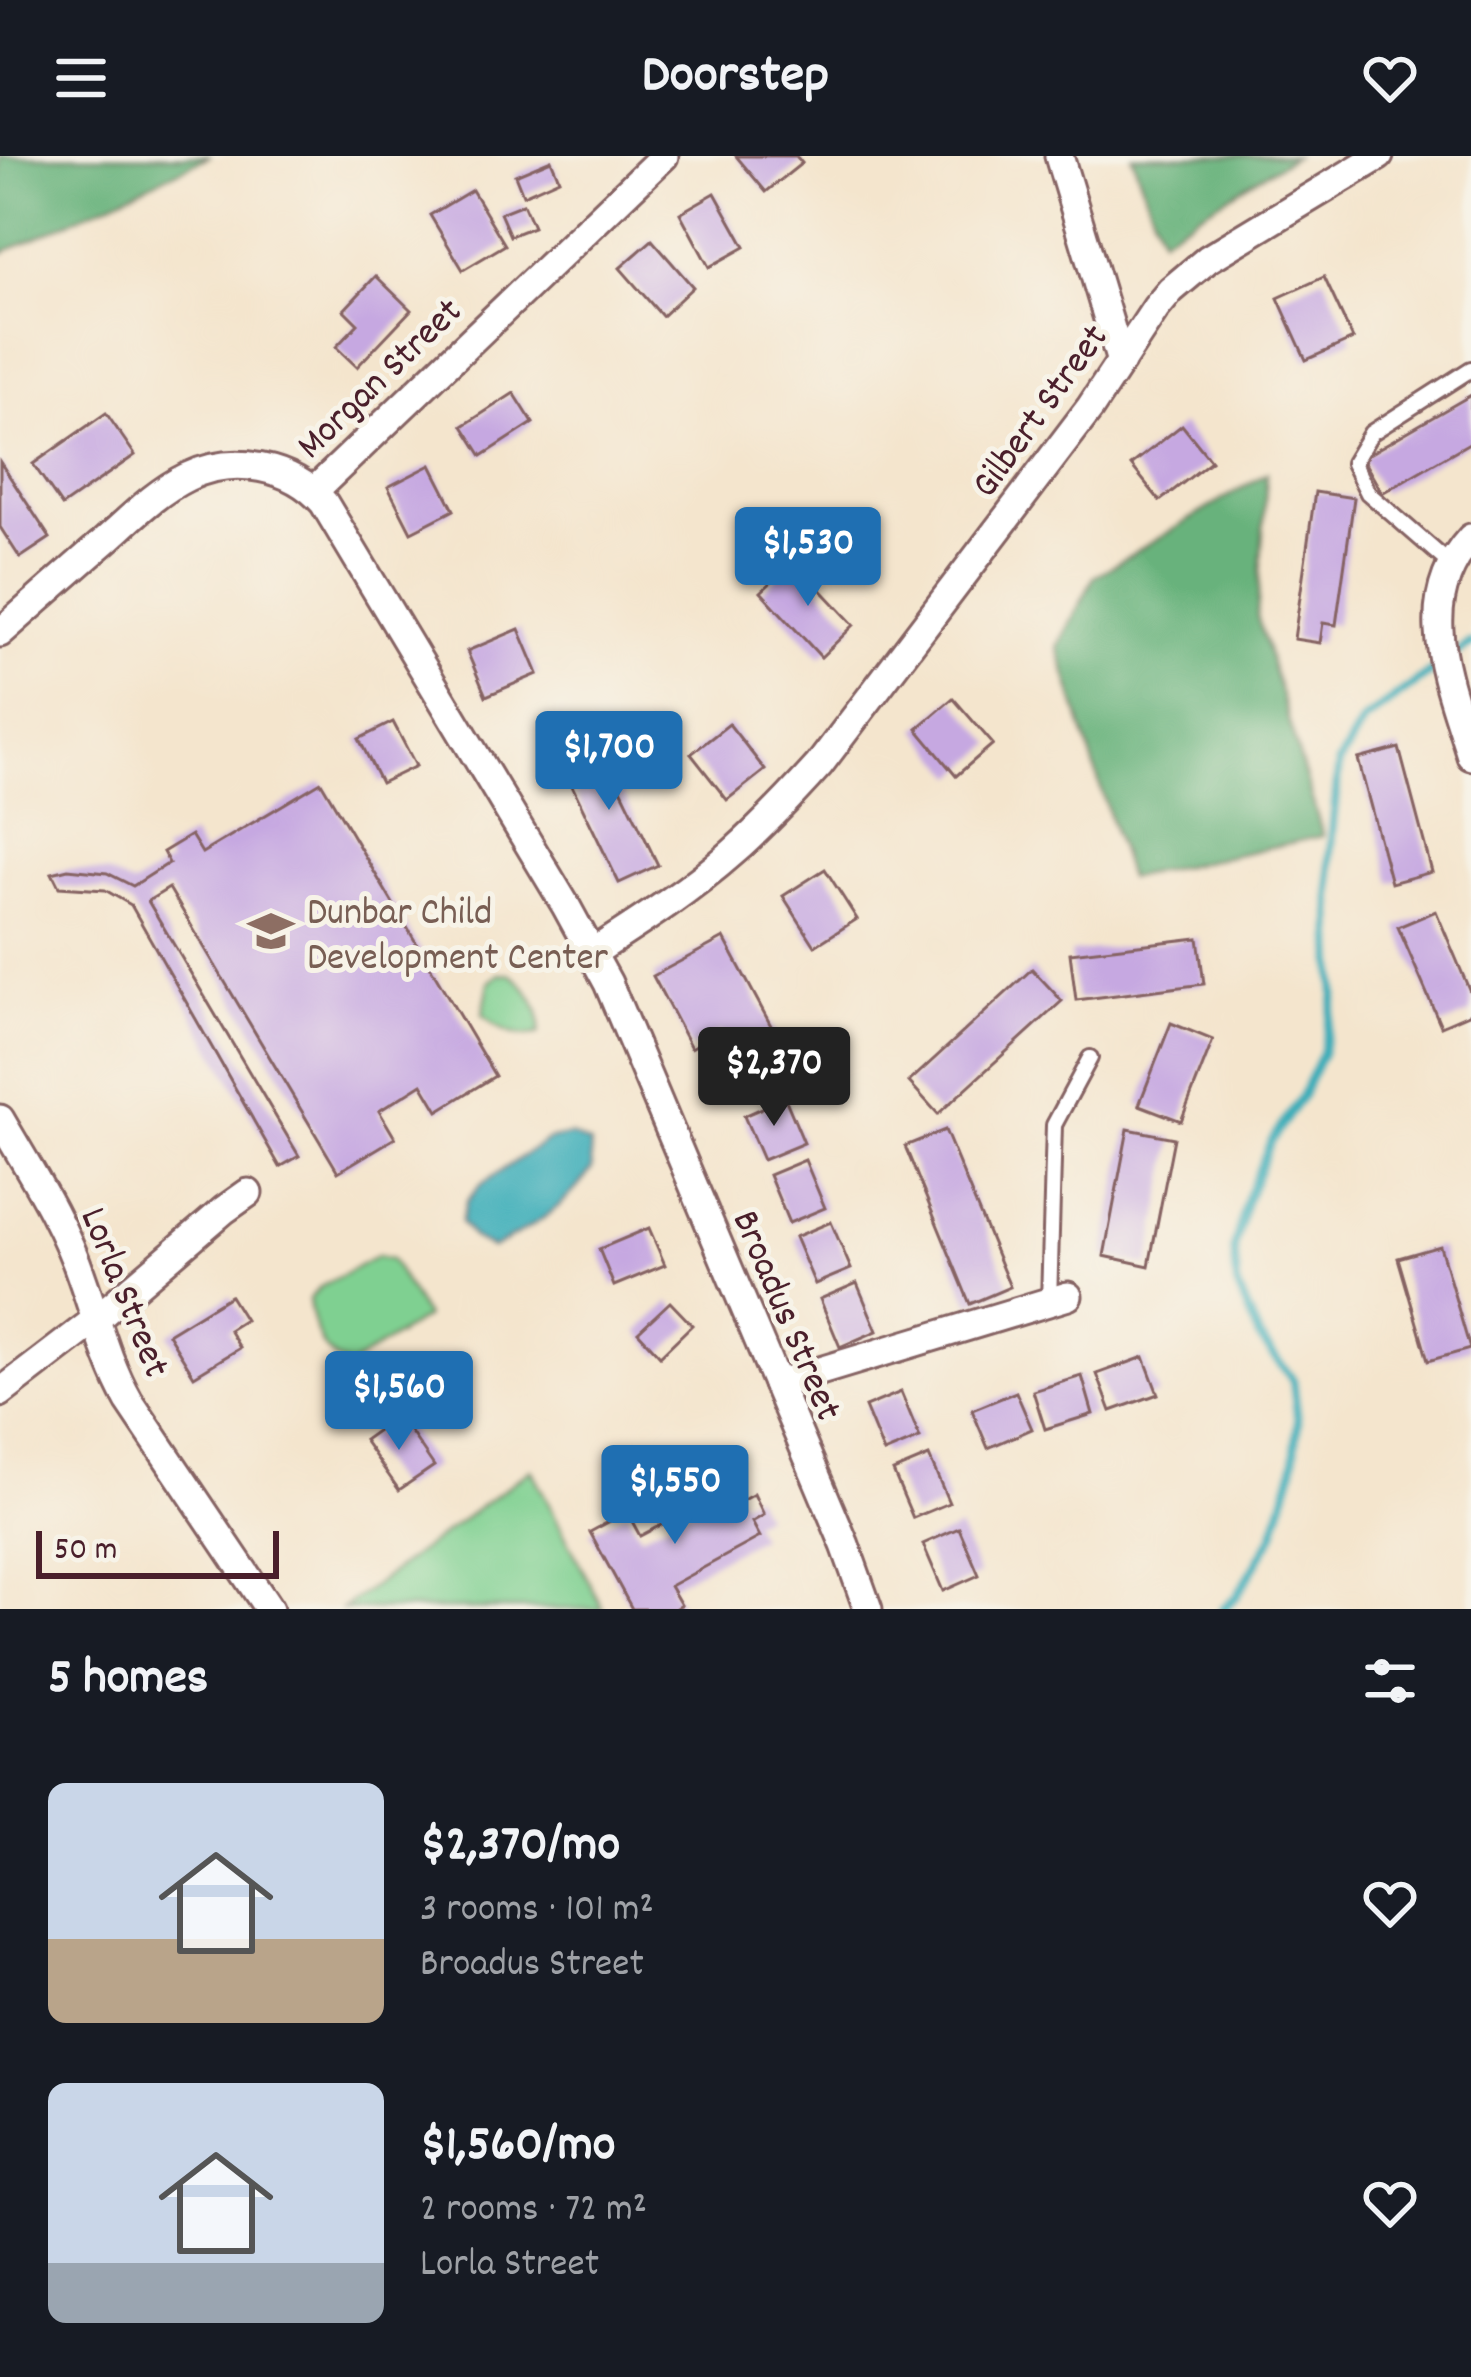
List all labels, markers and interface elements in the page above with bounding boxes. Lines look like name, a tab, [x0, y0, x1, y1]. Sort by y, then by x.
text: Doorstep	[642, 40, 829, 117]
icon: menu	[48, 45, 114, 111]
icon: heart	[1357, 45, 1423, 111]
street label: Morgan Street	[286, 287, 477, 474]
street label: Gilbert Street	[960, 315, 1124, 511]
pin: $1,530	[710, 507, 906, 609]
text: $1,530	[762, 518, 854, 573]
pin: $1,700	[511, 711, 707, 813]
text: $1,700	[562, 722, 656, 777]
place label: Dunbar Child Development Center	[307, 888, 609, 988]
school or university icon: Dunbar Child Development Center	[246, 906, 296, 956]
pin: $2,370	[676, 1027, 872, 1129]
text: $2,370	[725, 1038, 823, 1093]
street label: Lorla Street	[63, 1200, 181, 1387]
street label: Broadus Street	[715, 1203, 853, 1430]
pin: $1,560	[301, 1351, 497, 1453]
text: $1,560	[352, 1362, 446, 1417]
pin: $1,550	[577, 1445, 773, 1547]
text: $1,550	[628, 1456, 722, 1511]
scale bar	[36, 1525, 279, 1578]
text: 50 m	[54, 1528, 118, 1575]
text: 5 homes	[48, 1645, 208, 1717]
icon: filters	[1357, 1648, 1423, 1714]
text: $2,370/mo	[420, 1812, 620, 1884]
icon: home	[144, 1831, 288, 1975]
icon: heart	[1357, 1870, 1423, 1936]
text: 3 rooms · 101 m²	[420, 1884, 654, 1939]
text: Broadus Street	[420, 1939, 644, 1994]
text: $1,560/mo	[420, 2112, 615, 2184]
icon: home	[144, 2131, 288, 2275]
icon: heart	[1357, 2170, 1423, 2236]
text: 2 rooms · 72 m²	[420, 2184, 647, 2239]
text: Lorla Street	[420, 2239, 599, 2294]

